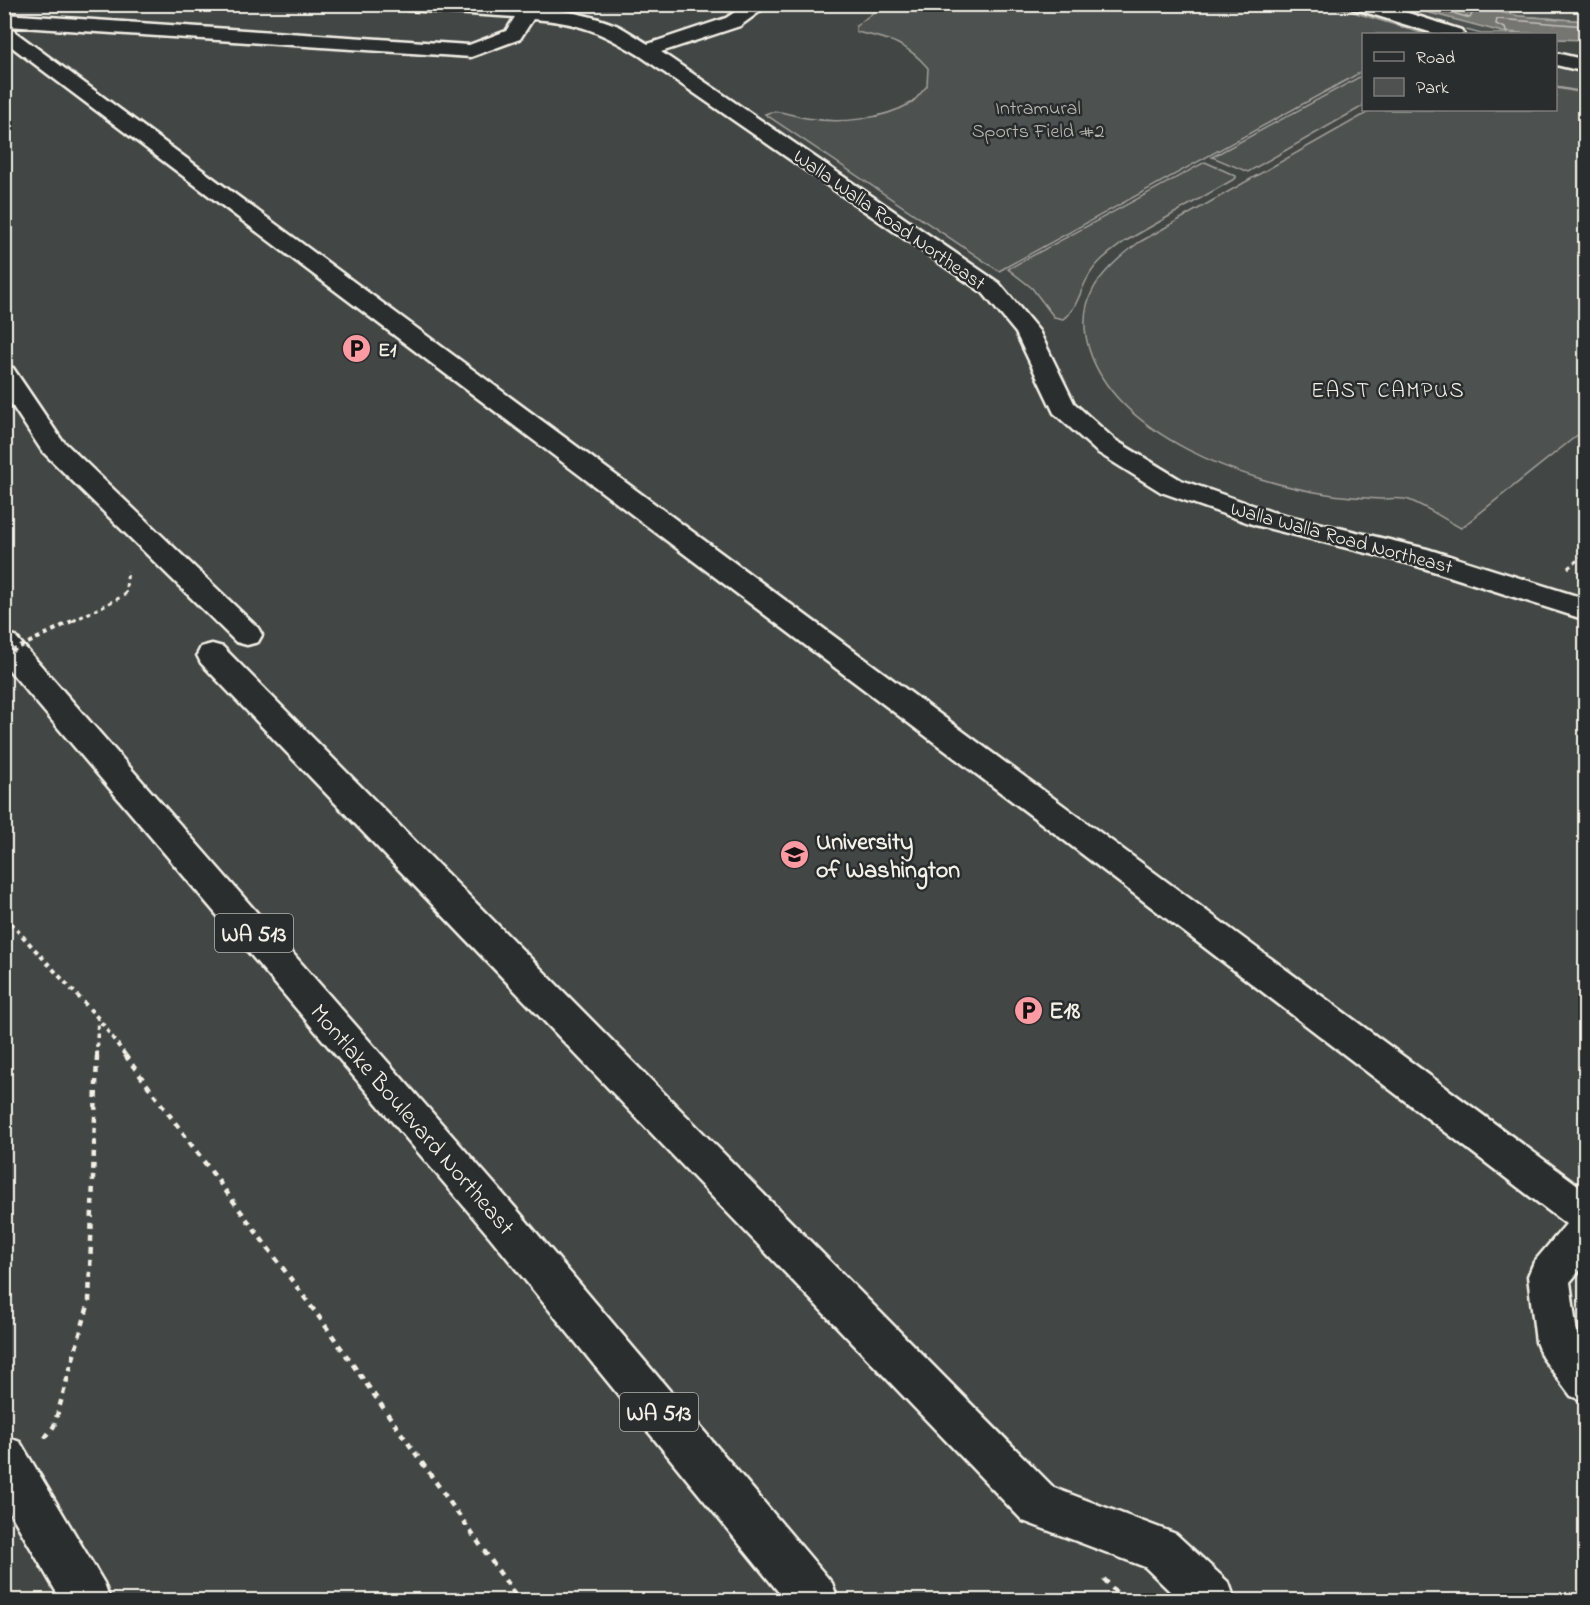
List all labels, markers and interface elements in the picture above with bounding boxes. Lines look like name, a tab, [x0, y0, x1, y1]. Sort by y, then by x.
legend	[1362, 33, 1557, 111]
text: Road	[1416, 46, 1455, 72]
text: Park	[1416, 76, 1449, 102]
park label: Intramural Sports Field #2	[972, 95, 1104, 147]
street label: Walla Walla Road Northeast	[786, 143, 991, 299]
parking icon: E1	[341, 333, 373, 365]
place label: E1	[378, 337, 397, 366]
district label: EAST CAMPUS	[1311, 376, 1465, 408]
street label: Walla Walla Road Northeast	[1227, 496, 1456, 583]
place label: University of Washington	[816, 826, 960, 890]
school or university icon: University of Washington	[779, 839, 811, 871]
road number: WA 513	[215, 914, 293, 952]
parking icon: E18	[1012, 994, 1044, 1026]
place label: E18	[1049, 995, 1080, 1030]
street label: Montlake Boulevard Northeast	[300, 997, 522, 1244]
road number: WA 513	[620, 1393, 698, 1431]

